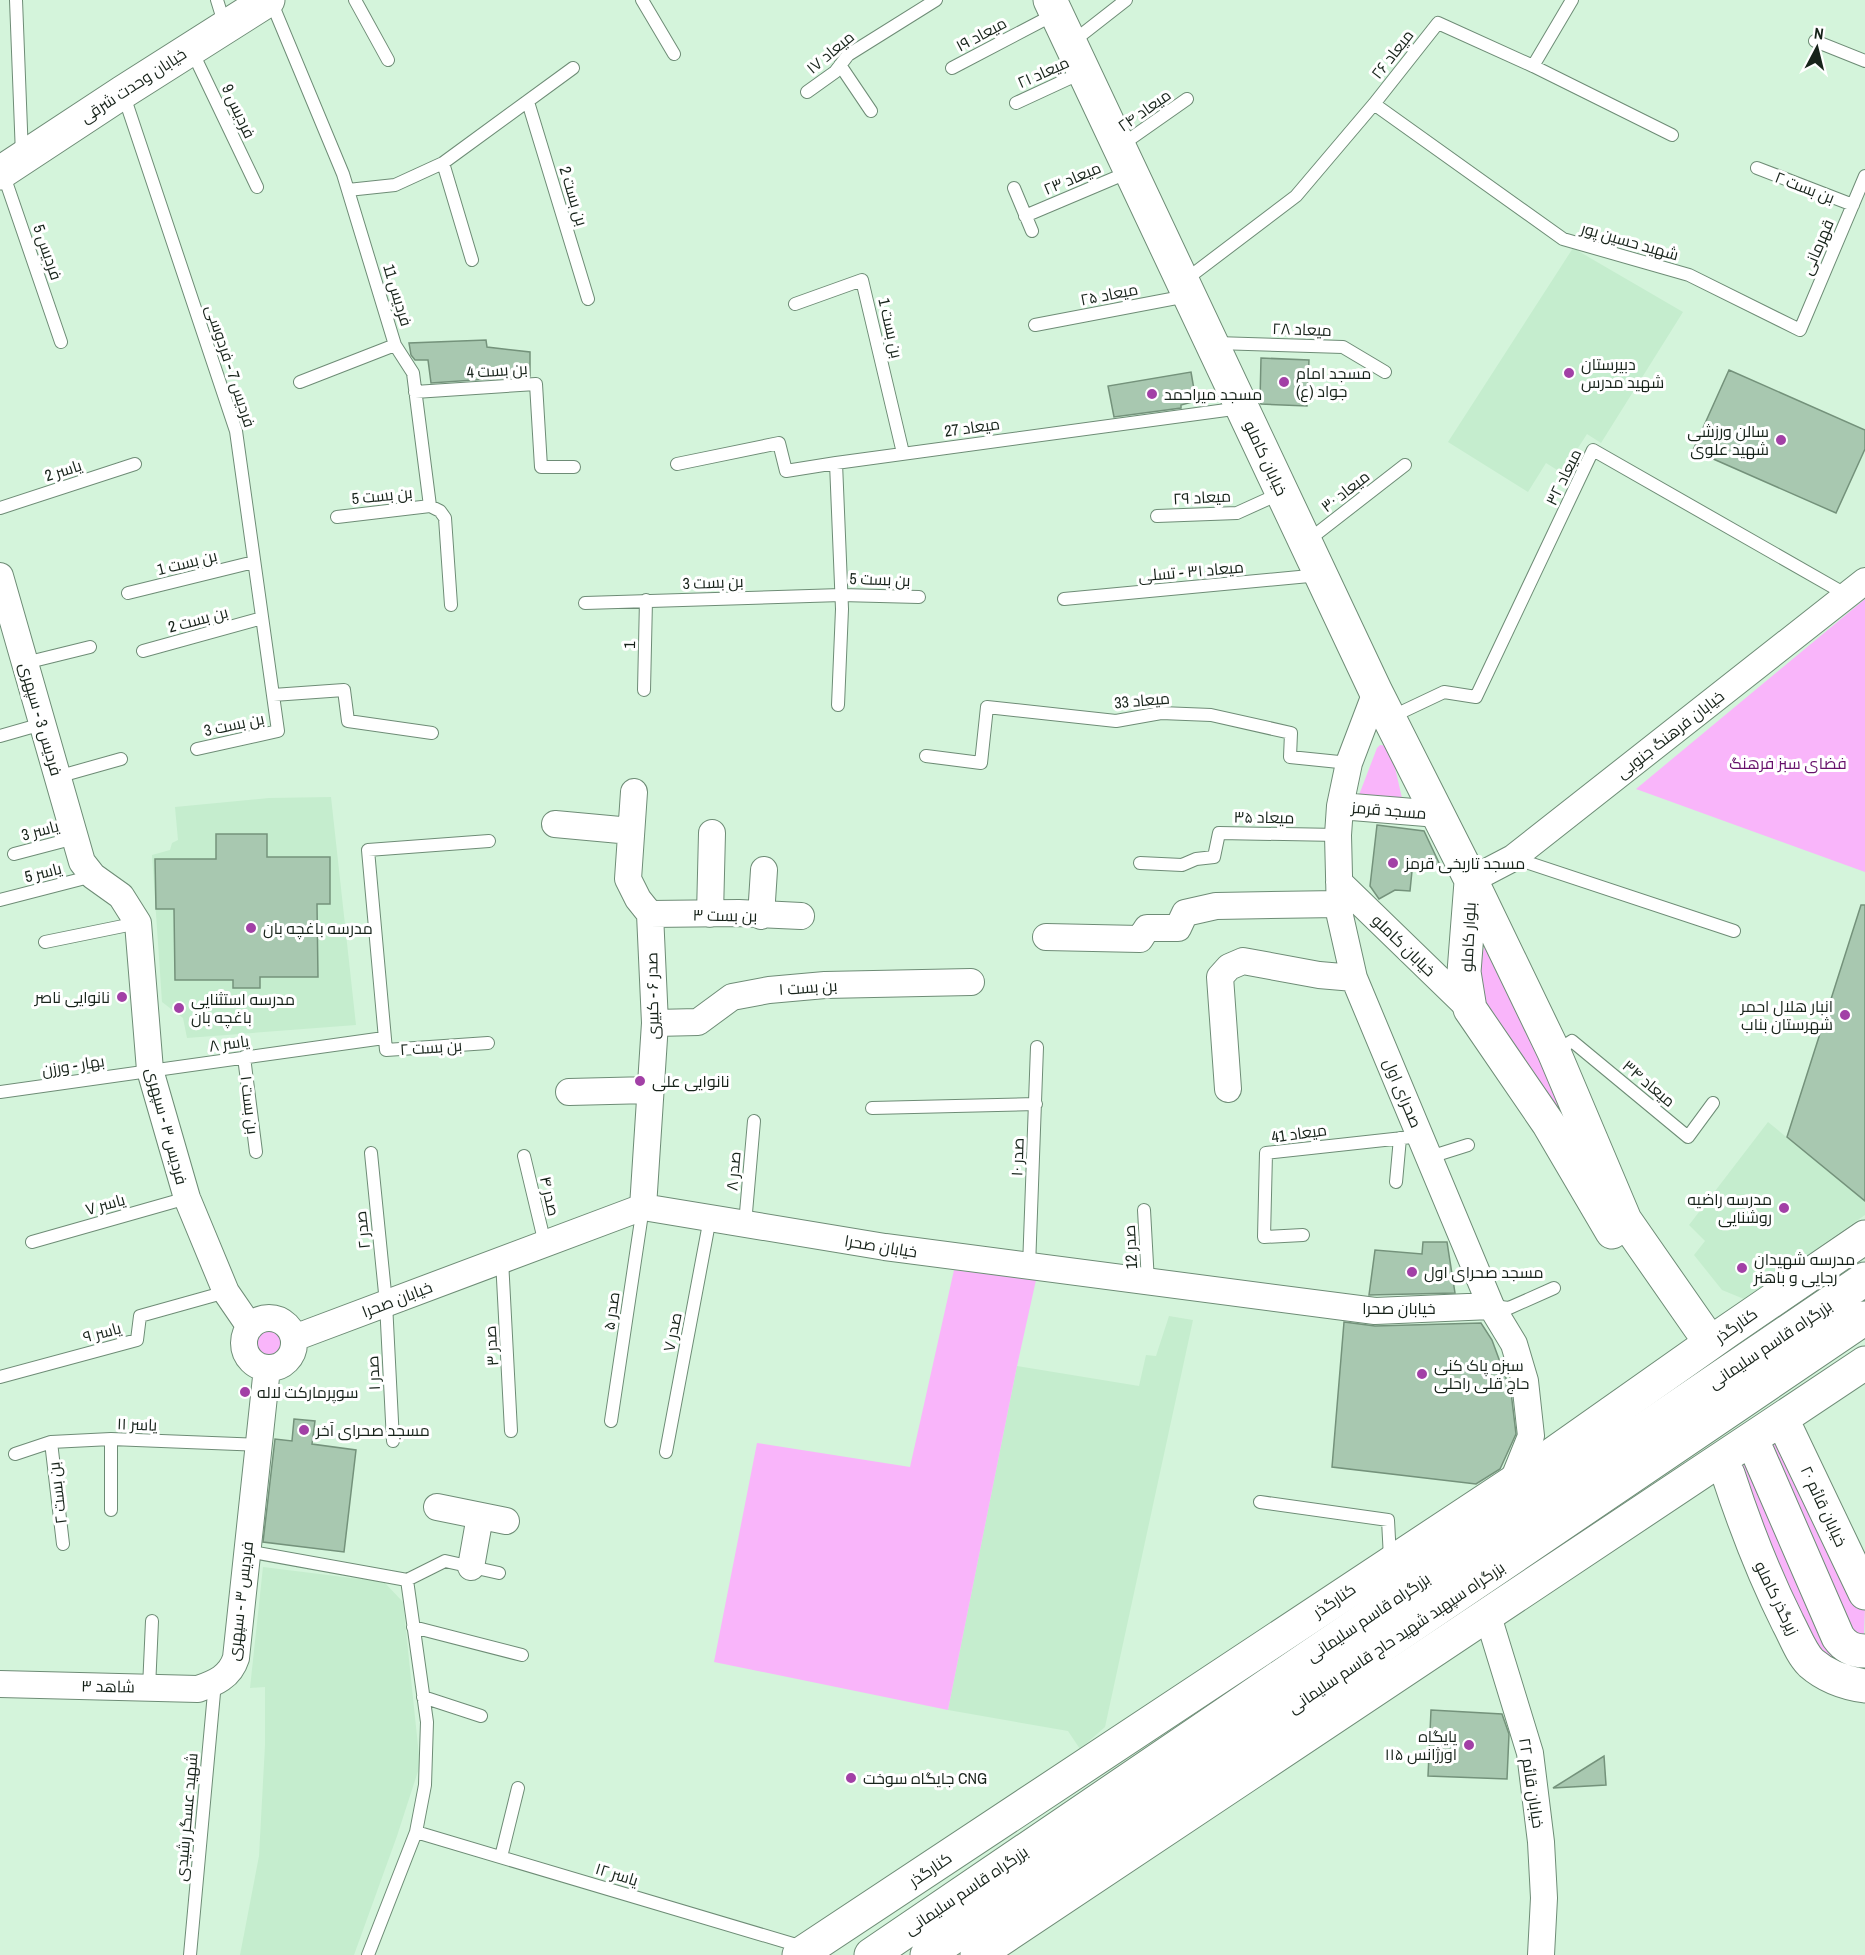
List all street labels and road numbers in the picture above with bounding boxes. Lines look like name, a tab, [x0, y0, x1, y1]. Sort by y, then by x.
street label: میعاد ۱۹	[952, 11, 1010, 57]
street label: میعاد ۲۶	[1366, 25, 1418, 83]
street label: میعاد ۱۷	[801, 26, 859, 78]
street label: خیابان وحدت شرقی	[76, 42, 190, 128]
street label: میعاد ۲۱	[1014, 51, 1072, 93]
street label: فردیس 9	[217, 80, 261, 142]
street label: میعاد ۲۴	[1113, 84, 1175, 136]
street label: میعاد ۲۳	[1040, 156, 1104, 200]
street label: بن بست 2	[555, 164, 593, 228]
street label: بن بست ۲	[1772, 166, 1838, 208]
street label: شهید حسین پور	[1577, 216, 1681, 266]
street label: قهرمانی	[1795, 216, 1839, 278]
street label: فردیس 5	[28, 221, 68, 283]
street label: فردیس 11	[378, 261, 418, 329]
street label: میعاد ۲۵	[1078, 278, 1140, 310]
street label: بن بست 1	[873, 296, 909, 360]
street label: فردیس 7 - فردوسی	[201, 302, 261, 430]
street label: میعاد ۲۸	[1272, 317, 1332, 341]
street label: بن بست 4	[466, 357, 528, 383]
street label: میعاد 27	[943, 412, 1001, 442]
street label: خیابان کاملو	[1239, 417, 1293, 499]
street label: میعاد ۳۲	[1540, 445, 1586, 509]
street label: یاسر 2	[42, 453, 85, 486]
street label: میعاد ۳۰	[1316, 465, 1374, 517]
street label: بن بست 5	[350, 481, 414, 509]
street label: میعاد ۲۹	[1172, 484, 1232, 510]
street label: بن بست 1	[155, 544, 219, 580]
street label: میعاد ۳۱ - تسلی	[1137, 555, 1245, 587]
street label: بن بست 5	[849, 567, 911, 591]
street label: بن بست 3	[682, 570, 744, 594]
street label: بن بست 2	[166, 600, 230, 638]
street label: 1	[618, 640, 640, 649]
street label: فردیس 3 - سپهری	[14, 660, 68, 778]
street label: خیابان فرهنگ جنوبی	[1611, 685, 1729, 783]
street label: میعاد 33	[1113, 687, 1171, 713]
street label: بن بست 3	[202, 707, 266, 741]
street label: مسجد قرمز	[1349, 796, 1428, 824]
street label: میعاد ۳۵	[1233, 805, 1295, 829]
street label: یاسر 3	[19, 814, 62, 846]
street label: یاسر 5	[22, 857, 65, 887]
street label: بلوار کاملو	[1455, 902, 1481, 972]
street label: بن بست ۳	[692, 903, 758, 927]
street label: خیابان کاملو	[1367, 909, 1441, 981]
street label: صدر ۶ - کبیری	[640, 952, 664, 1040]
street label: بن بست ۱	[778, 974, 838, 1000]
street label: یاسر ۸	[207, 1029, 251, 1057]
street label: بن بست ۲	[399, 1034, 463, 1060]
street label: بهار - ورزن	[40, 1049, 106, 1081]
street label: میعاد ۳۴	[1618, 1054, 1680, 1112]
street label: صحرای اول	[1379, 1055, 1427, 1131]
street label: فردیس ۳ - سپهری	[141, 1065, 193, 1187]
street label: بن بست ۱	[235, 1074, 265, 1136]
street label: میعاد 41	[1270, 1118, 1328, 1148]
street label: صدر ۱۰	[1005, 1137, 1029, 1177]
street label: صدر ۸	[720, 1150, 746, 1192]
street label: صدر ۴	[535, 1174, 565, 1218]
street label: یاسر ۷	[83, 1188, 128, 1220]
street label: صدر ۲	[349, 1210, 375, 1250]
street label: صدر 12	[1118, 1224, 1142, 1270]
street label: خیابان صحرا	[843, 1229, 919, 1263]
street label: خیابان صحرا	[359, 1276, 435, 1322]
street label: صدر ۵	[597, 1291, 625, 1331]
street label: بزرگراه قاسم سلیمانی	[1704, 1294, 1837, 1394]
street label: خیابان صحرا	[1362, 1297, 1436, 1319]
street label: کنارگذر	[1710, 1302, 1762, 1348]
street label: صدر ۷	[657, 1310, 687, 1354]
street label: یاسر ۹	[80, 1316, 124, 1348]
street label: صدر ۳	[479, 1325, 503, 1367]
street label: صدر ۱	[361, 1355, 385, 1391]
street label: یاسر ۱۱	[116, 1412, 158, 1436]
street label: بن بست ۲	[42, 1461, 72, 1525]
street label: خیابان قائم ۲۰	[1795, 1462, 1852, 1550]
street label: فردیس ۳ - سپهری	[222, 1540, 258, 1662]
street label: بزرگراه سپهبد شهید حاج قاسم سلیمانی	[1283, 1556, 1509, 1719]
street label: زیرگذر کاملو	[1750, 1557, 1804, 1639]
street label: بزرگراه قاسم سلیمانی	[1302, 1567, 1435, 1667]
street label: کنارگذر	[1307, 1578, 1360, 1623]
street label: شاهد ۳	[81, 1675, 135, 1697]
street label: خیابان قائم ۲۲	[1513, 1736, 1550, 1830]
street label: شهید عسگر رشیدی	[169, 1752, 203, 1882]
street label: بزرگراه قاسم سلیمانی	[900, 1840, 1033, 1940]
street label: کنارگذر	[903, 1847, 956, 1892]
street label: یاسر ۱۲	[593, 1857, 642, 1891]

